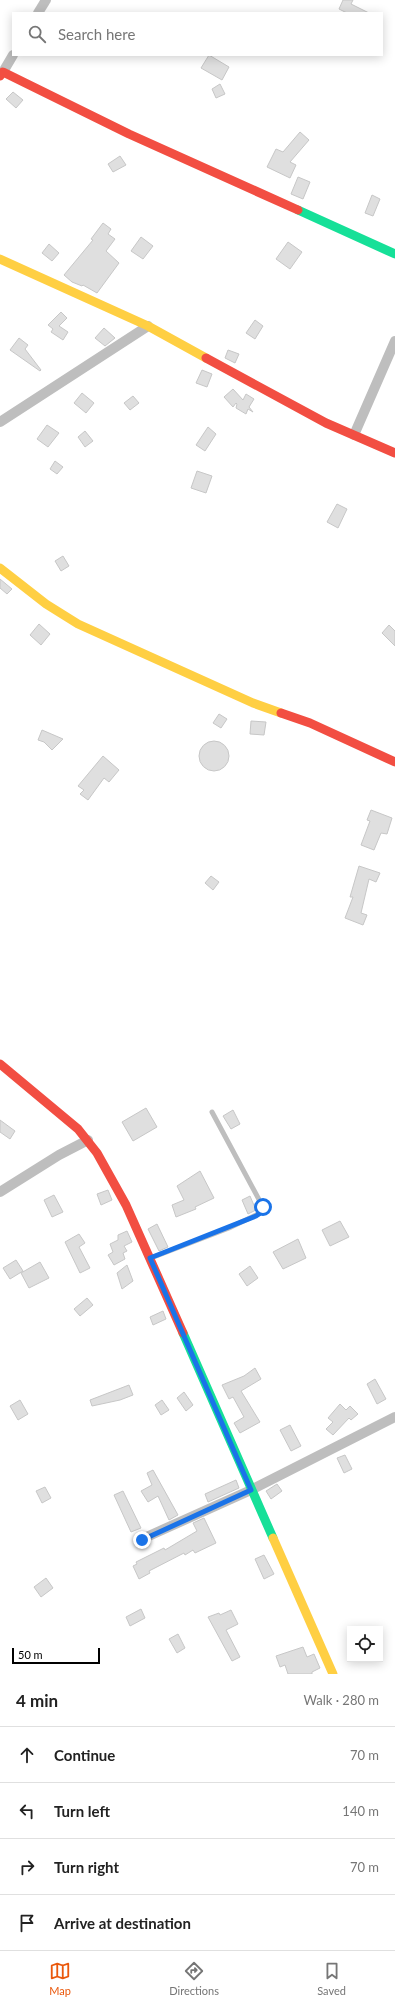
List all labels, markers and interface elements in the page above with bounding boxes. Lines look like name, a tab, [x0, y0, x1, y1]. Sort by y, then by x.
search box	[12, 12, 383, 56]
icon: search	[26, 23, 48, 45]
text: Search here	[58, 25, 135, 43]
route start	[254, 1198, 272, 1216]
route end	[133, 1531, 151, 1549]
map controls	[347, 1626, 383, 1662]
button: locate	[347, 1626, 383, 1662]
scale bar	[12, 1646, 100, 1665]
text: 50 m	[18, 1648, 43, 1661]
text: 4 min	[16, 1690, 58, 1711]
text: Walk · 280 m	[303, 1692, 379, 1708]
icon: ahead	[16, 1744, 38, 1766]
text: Continue	[54, 1746, 115, 1764]
text: 70 m	[350, 1747, 379, 1763]
icon: left	[16, 1800, 38, 1822]
text: Turn left	[54, 1802, 110, 1820]
text: 140 m	[342, 1803, 379, 1819]
icon: right	[16, 1856, 38, 1878]
text: Turn right	[54, 1858, 119, 1876]
text: 70 m	[350, 1859, 379, 1875]
icon: arrive	[16, 1912, 38, 1934]
text: Arrive at destination	[54, 1914, 191, 1932]
tab: Map	[49, 1960, 71, 1997]
tab: Directions	[169, 1960, 219, 1997]
tab: Saved	[317, 1960, 346, 1997]

